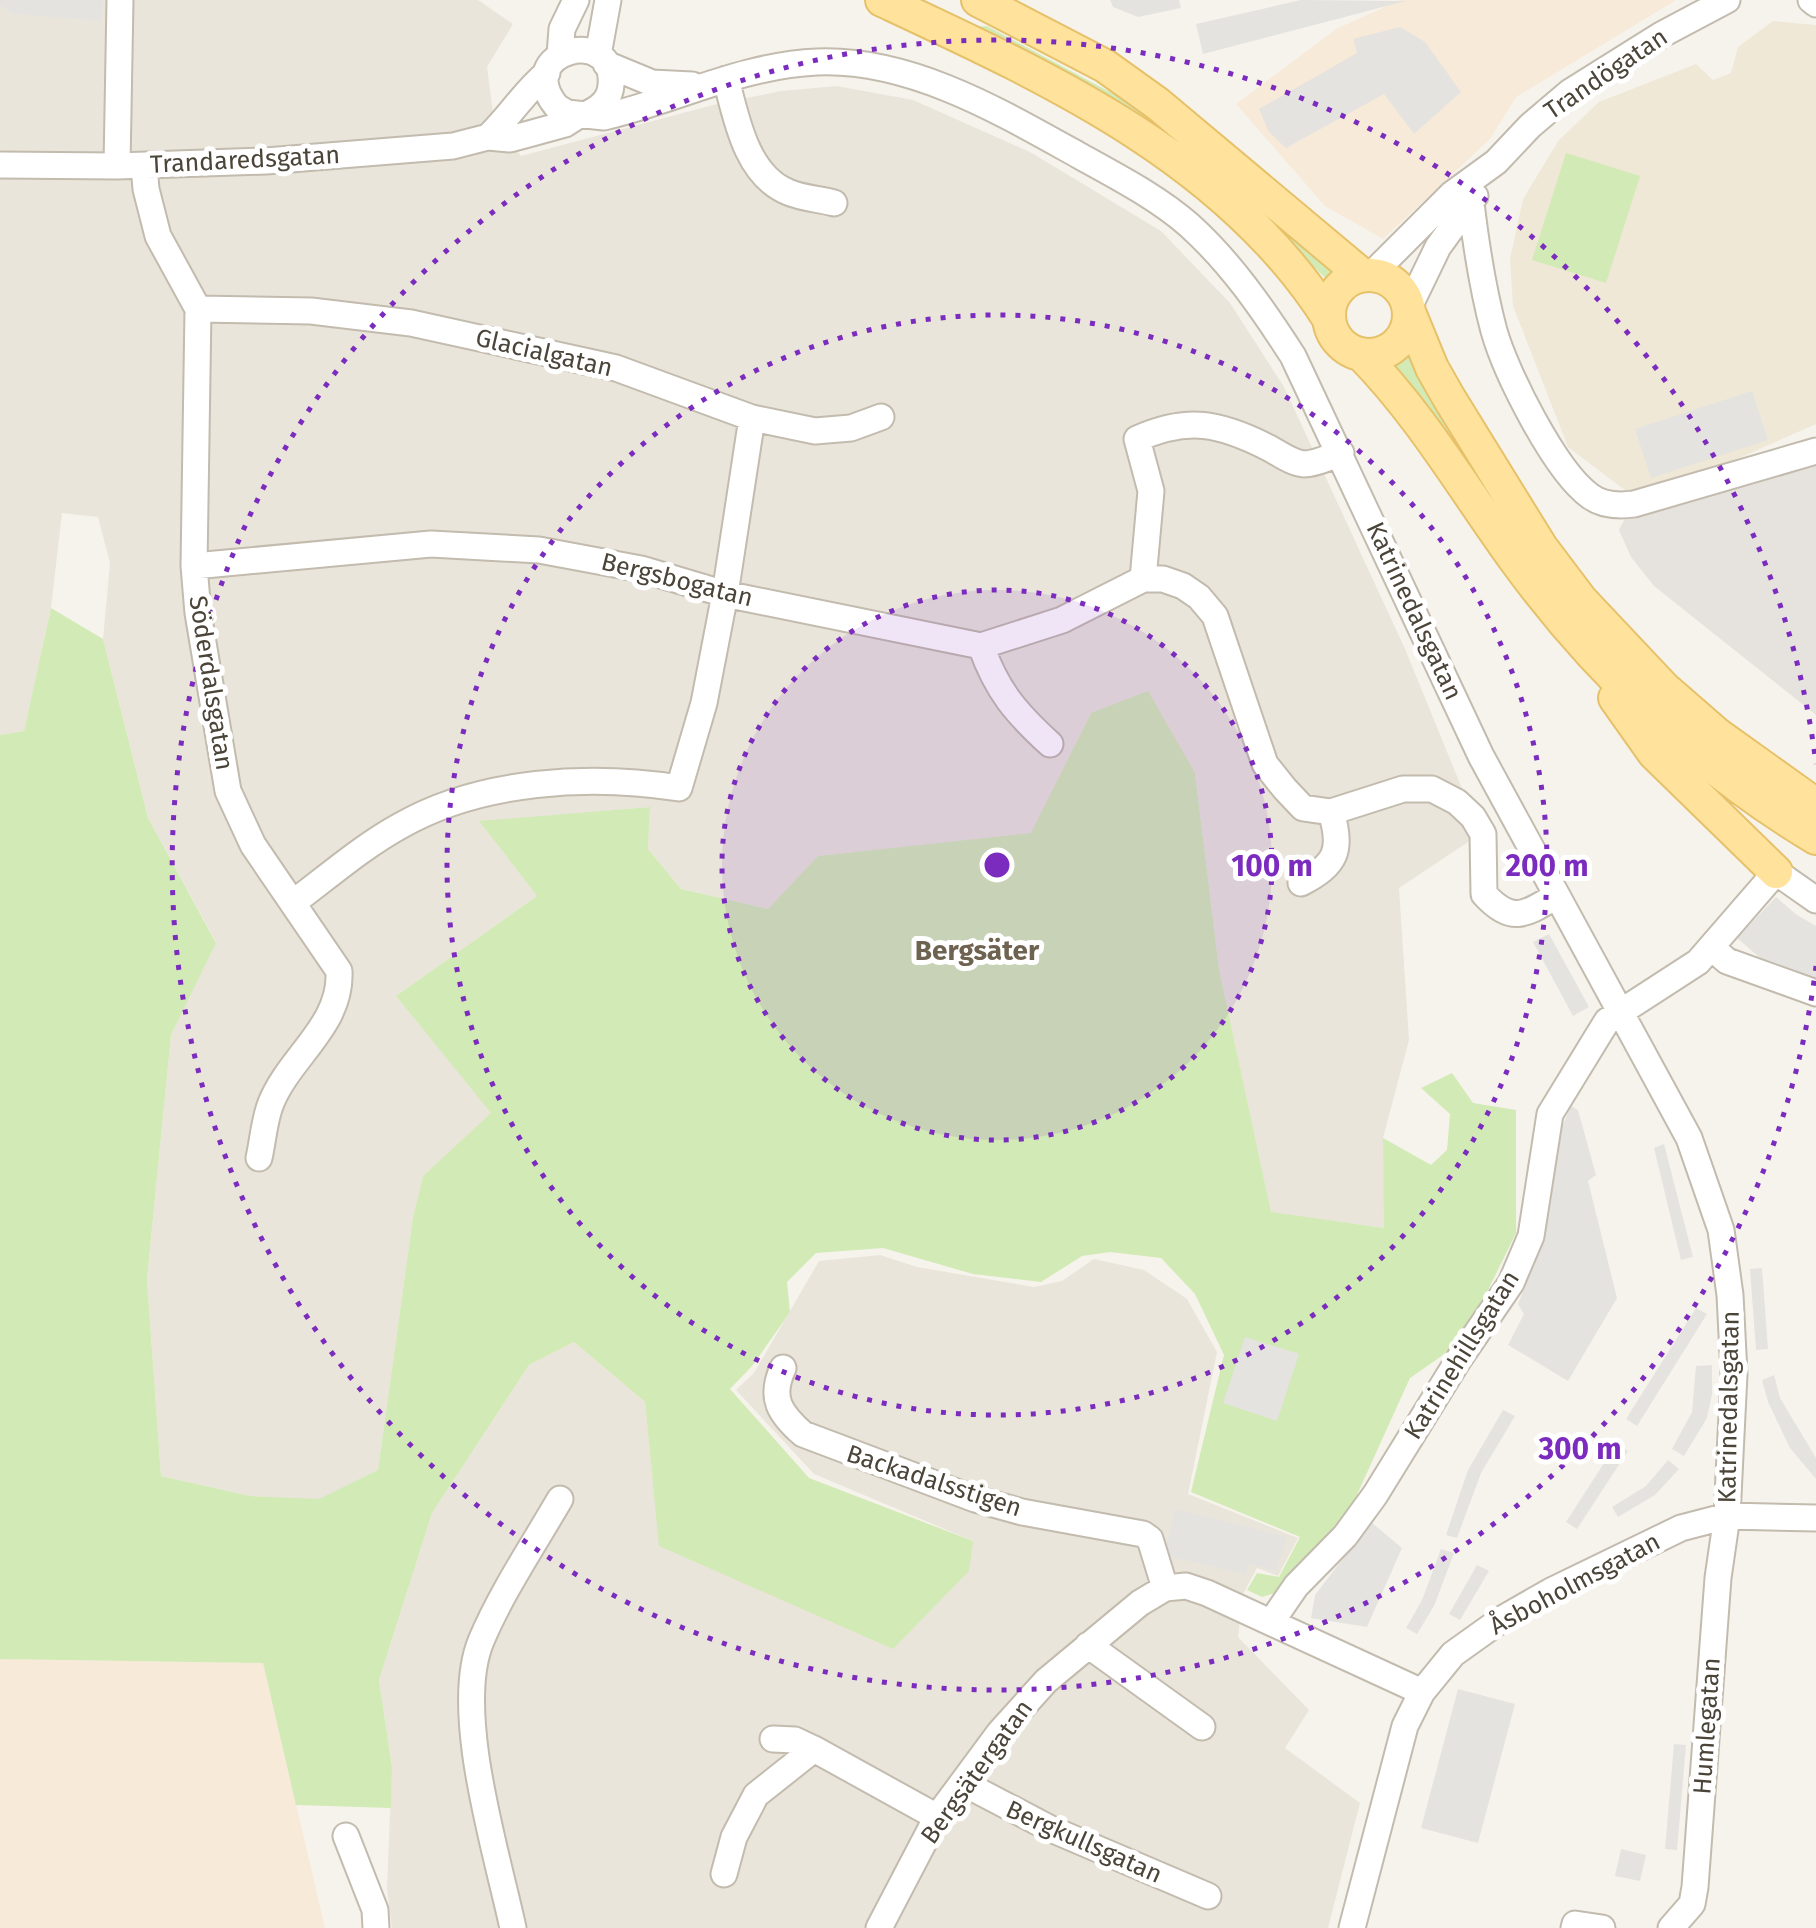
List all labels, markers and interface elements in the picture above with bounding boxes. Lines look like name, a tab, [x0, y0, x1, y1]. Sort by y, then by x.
street label: Trandögatan	[1539, 22, 1673, 126]
street label: Trandaredsgatan	[149, 140, 341, 180]
street label: Glacialgatan	[473, 323, 615, 383]
street label: Katrinedalsgatan	[1360, 517, 1468, 705]
street label: Bergsbogatan	[598, 547, 756, 613]
street label: Söderdalsgatan	[182, 594, 240, 772]
centre of rings	[979, 847, 1015, 883]
text: 100 m	[1231, 848, 1313, 884]
text: 200 m	[1505, 848, 1589, 884]
district label: Bergsäter	[915, 934, 1040, 967]
street label: Katrinehillsgatan	[1398, 1265, 1526, 1445]
street label: Katrinedalsgatan	[1712, 1310, 1746, 1504]
text: 300 m	[1537, 1431, 1622, 1467]
street label: Backadalsstigen	[843, 1439, 1025, 1523]
street label: Åsboholmsgatan	[1483, 1524, 1665, 1641]
street label: Humlegatan	[1687, 1657, 1727, 1795]
street label: Bergsätergatan	[915, 1694, 1039, 1850]
street label: Bergkullsgatan	[1001, 1794, 1167, 1890]

